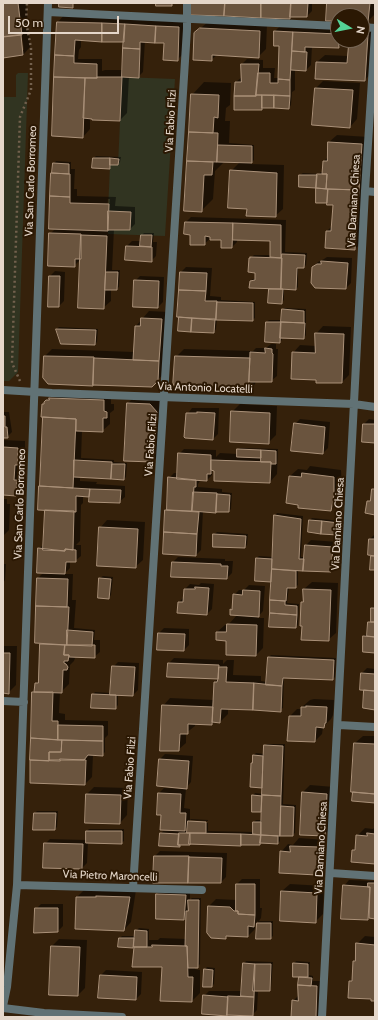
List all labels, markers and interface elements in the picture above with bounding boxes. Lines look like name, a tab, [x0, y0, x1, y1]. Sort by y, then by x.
scale bar	[10, 8, 121, 34]
north arrow	[330, 8, 370, 48]
text: 50 m	[15, 15, 43, 30]
text: N	[353, 25, 368, 35]
street label: Via Fabio Filzi	[163, 89, 179, 153]
street label: Via San Carlo Borromeo	[22, 125, 40, 237]
street label: Via Damiano Chiesa	[345, 154, 363, 248]
street label: Via Antonio Locatelli	[157, 380, 253, 396]
street label: Via Fabio Filzi	[142, 413, 160, 477]
street label: Via San Carlo Borromeo	[11, 448, 29, 560]
street label: Via Damiano Chiesa	[329, 477, 347, 571]
street label: Via Fabio Filzi	[121, 736, 139, 800]
street label: Via Damiano Chiesa	[312, 801, 330, 895]
street label: Via Pietro Maroncelli	[62, 868, 158, 884]

